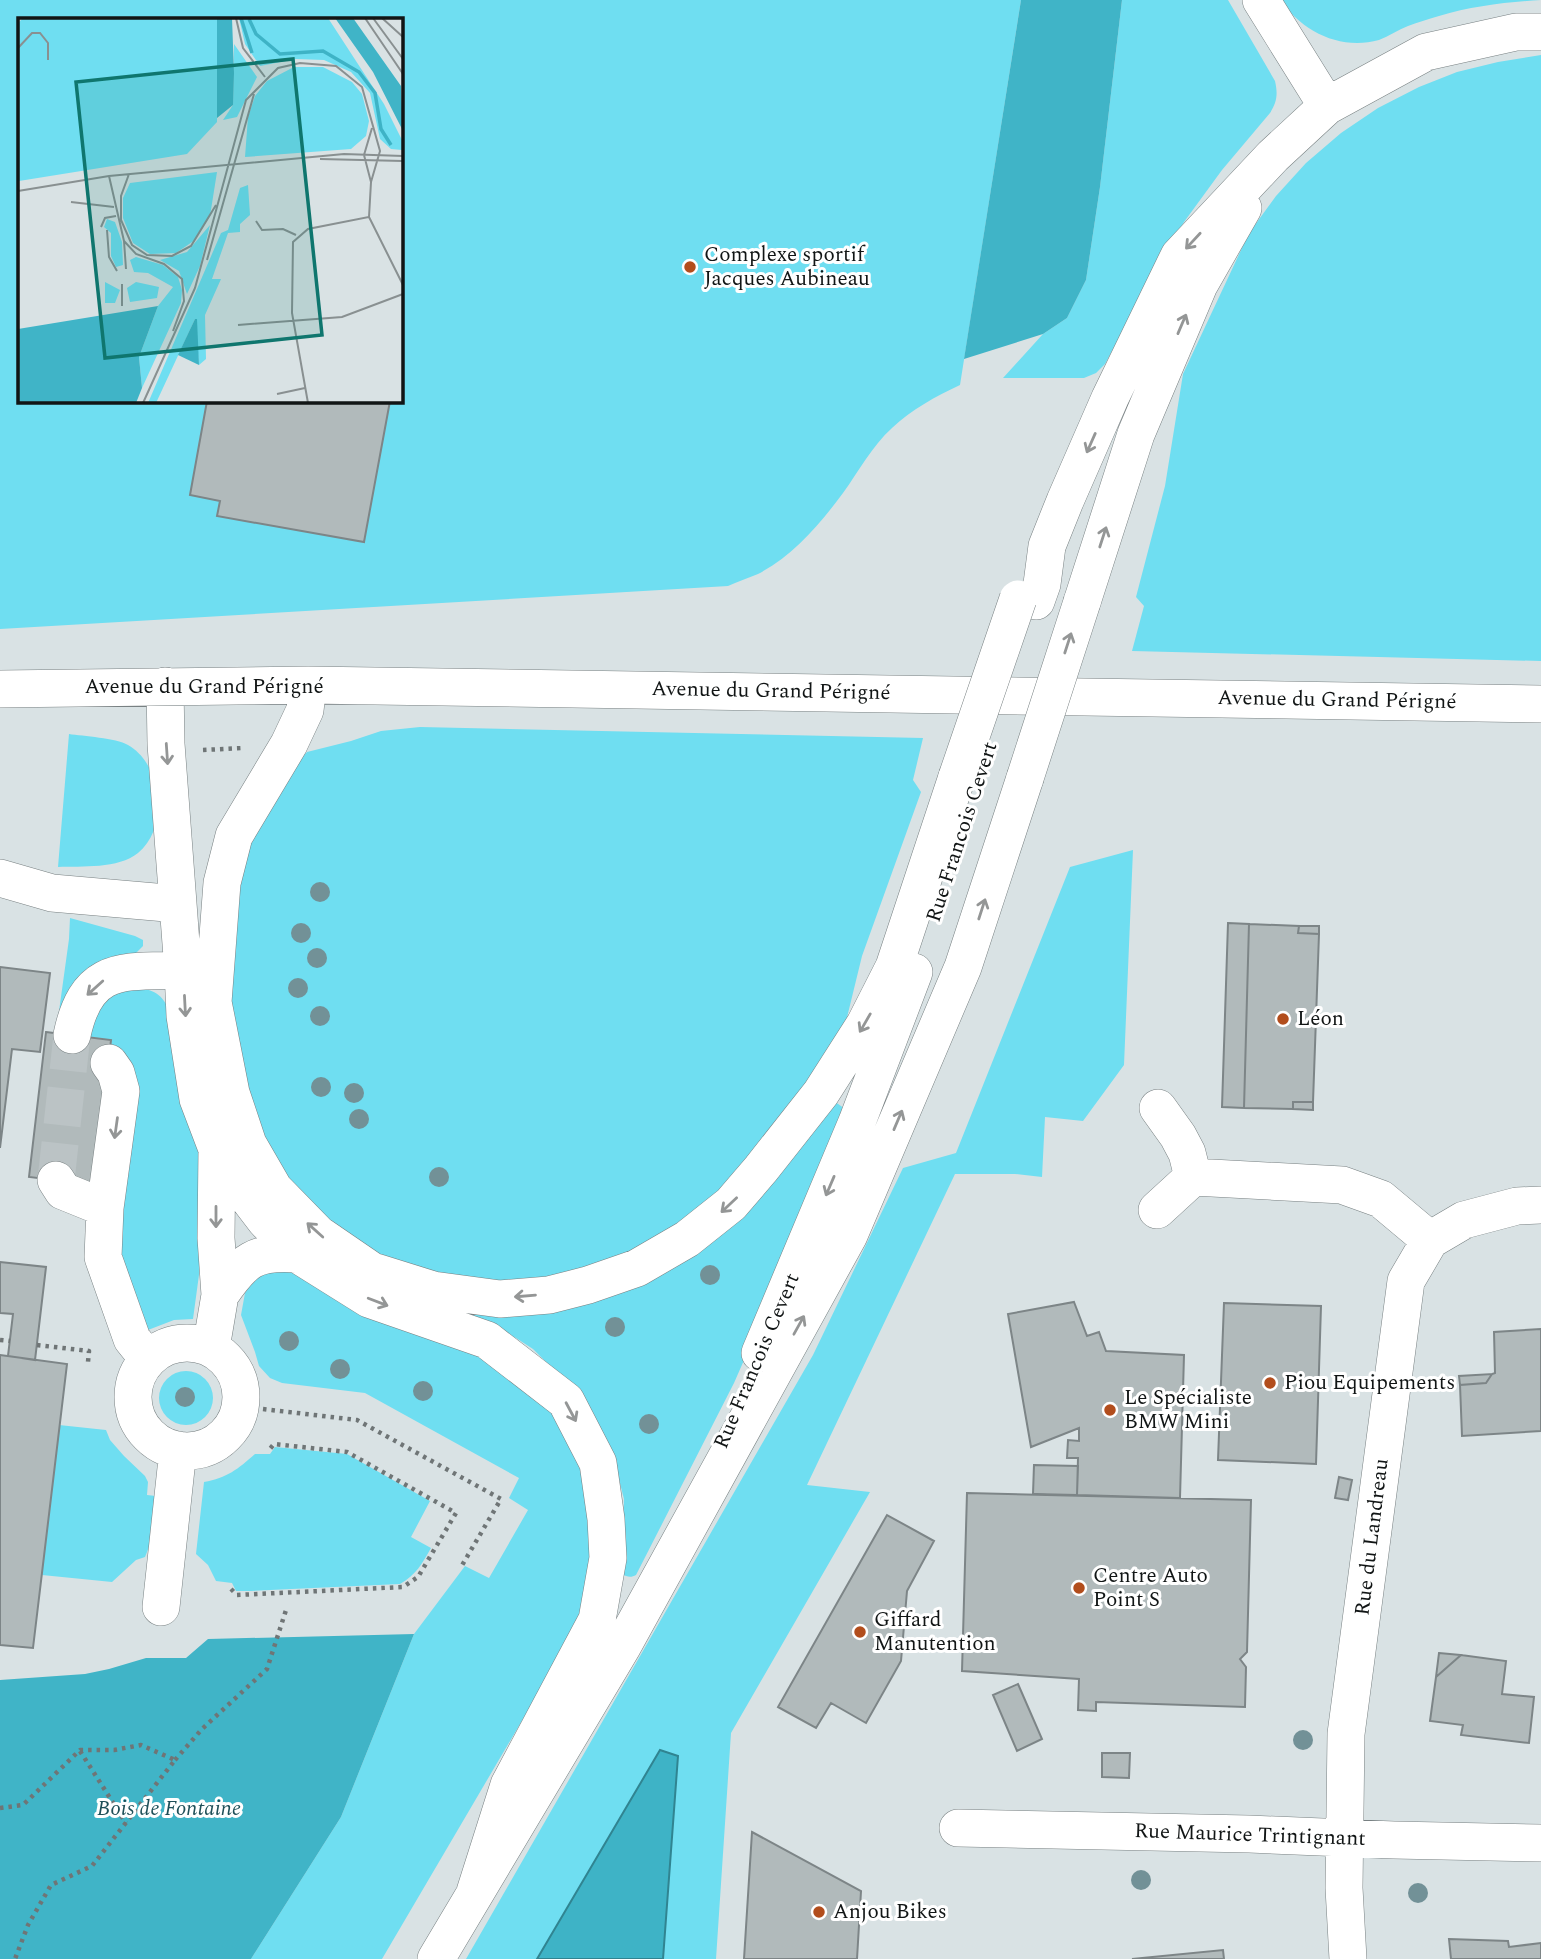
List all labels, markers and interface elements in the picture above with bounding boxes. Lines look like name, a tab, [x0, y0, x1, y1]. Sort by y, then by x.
inset map	[18, 18, 402, 402]
one-way arrow	[1185, 232, 1201, 250]
place label: Complexe sportif Jacques Aubineau	[704, 239, 870, 295]
marker: Complexe sportif Jacques Aubineau	[682, 259, 698, 275]
one-way arrow	[1177, 314, 1190, 336]
one-way arrow	[1083, 432, 1096, 454]
one-way arrow	[1097, 526, 1110, 548]
one-way arrow	[1063, 632, 1076, 654]
street label: Avenue du Grand Périgné	[84, 671, 324, 703]
street label: Avenue du Grand Périgné	[651, 673, 891, 709]
street label: Avenue du Grand Périgné	[1217, 682, 1457, 718]
street label: Rue Francois Cevert	[918, 738, 1006, 926]
one-way arrow	[161, 742, 174, 765]
one-way arrow	[977, 898, 989, 920]
one-way arrow	[87, 979, 104, 996]
one-way arrow	[178, 994, 191, 1017]
place label: Léon	[1297, 1003, 1344, 1035]
marker: Léon	[1275, 1011, 1291, 1027]
one-way arrow	[858, 1013, 872, 1033]
one-way arrow	[892, 1110, 905, 1131]
one-way arrow	[109, 1116, 122, 1138]
one-way arrow	[823, 1175, 836, 1197]
one-way arrow	[720, 1197, 738, 1213]
one-way arrow	[209, 1205, 223, 1228]
one-way arrow	[306, 1222, 324, 1238]
street label: Rue Francois Cevert	[706, 1268, 808, 1454]
one-way arrow	[514, 1290, 537, 1303]
one-way arrow	[366, 1297, 388, 1309]
one-way arrow	[792, 1315, 806, 1335]
place label: Piou Equipements	[1284, 1367, 1455, 1399]
marker: Piou Equipements	[1262, 1375, 1278, 1391]
place label: Le Spécialiste BMW Mini	[1124, 1382, 1252, 1438]
one-way arrow	[565, 1401, 579, 1422]
marker: Le Spécialiste BMW Mini	[1102, 1402, 1118, 1418]
street label: Rue du Landreau	[1346, 1456, 1398, 1617]
place label: Centre Auto Point S	[1093, 1560, 1208, 1616]
marker: Centre Auto Point S	[1071, 1580, 1087, 1596]
place label: Giffard Manutention	[874, 1604, 996, 1660]
marker: Giffard Manutention	[852, 1624, 868, 1640]
park label: Bois de Fontaine	[97, 1793, 241, 1825]
street label: Rue Maurice Trintignant	[1134, 1815, 1366, 1855]
place label: Anjou Bikes	[833, 1896, 947, 1928]
marker: Anjou Bikes	[811, 1904, 827, 1920]

